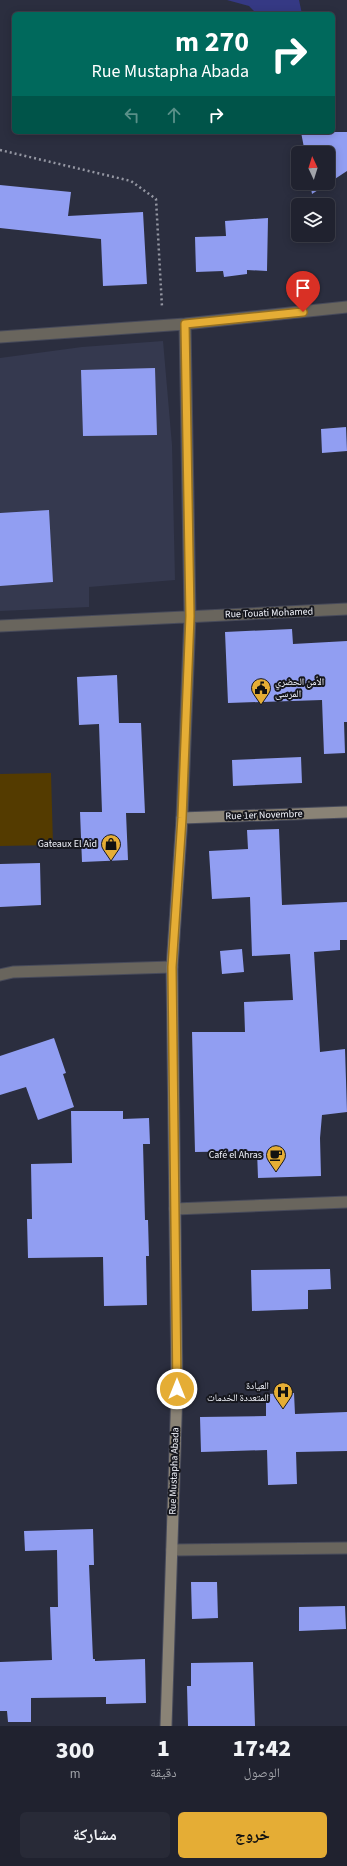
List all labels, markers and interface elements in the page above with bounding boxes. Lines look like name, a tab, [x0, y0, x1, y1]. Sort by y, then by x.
text: 270 m	[175, 22, 249, 62]
icon: right	[263, 28, 315, 80]
text: Rue Mustapha Abada	[92, 59, 249, 84]
icon: left	[121, 104, 143, 126]
icon: ahead	[163, 104, 185, 126]
icon: right	[205, 104, 227, 126]
north arrow	[291, 146, 335, 190]
map controls	[291, 146, 335, 242]
button: layers	[291, 198, 335, 242]
pin	[286, 271, 320, 312]
icon: arrive	[292, 277, 314, 299]
street label: Rue Touati Mohamed	[225, 604, 313, 622]
place label: الأمن الحضري المرسى	[275, 675, 324, 701]
public building icon: الأمن الحضري المرسى	[250, 677, 272, 705]
street label: Rue 1er Novembre	[225, 807, 303, 823]
shop icon: Gateaux El Aid	[100, 833, 122, 861]
place label: Gateaux El Aid	[38, 837, 97, 851]
cafe icon: Café el Ahras	[265, 1144, 287, 1172]
place label: Café el Ahras	[209, 1148, 262, 1162]
position arrow	[156, 1368, 198, 1410]
place label: العيادة المتعددة الخدمات	[207, 1379, 269, 1405]
hospital icon: العيادة المتعددة الخدمات	[272, 1381, 294, 1409]
street label: Rue Mustapha Abada	[165, 1427, 183, 1515]
text: 1	[157, 1731, 170, 1766]
text: 17:42	[232, 1731, 291, 1766]
text: 300	[56, 1733, 94, 1768]
text: دقيقة	[150, 1764, 177, 1782]
text: الوصول	[244, 1764, 280, 1782]
text: m	[70, 1765, 80, 1783]
button: مشاركة	[20, 1812, 170, 1858]
button: خروج	[178, 1812, 327, 1858]

